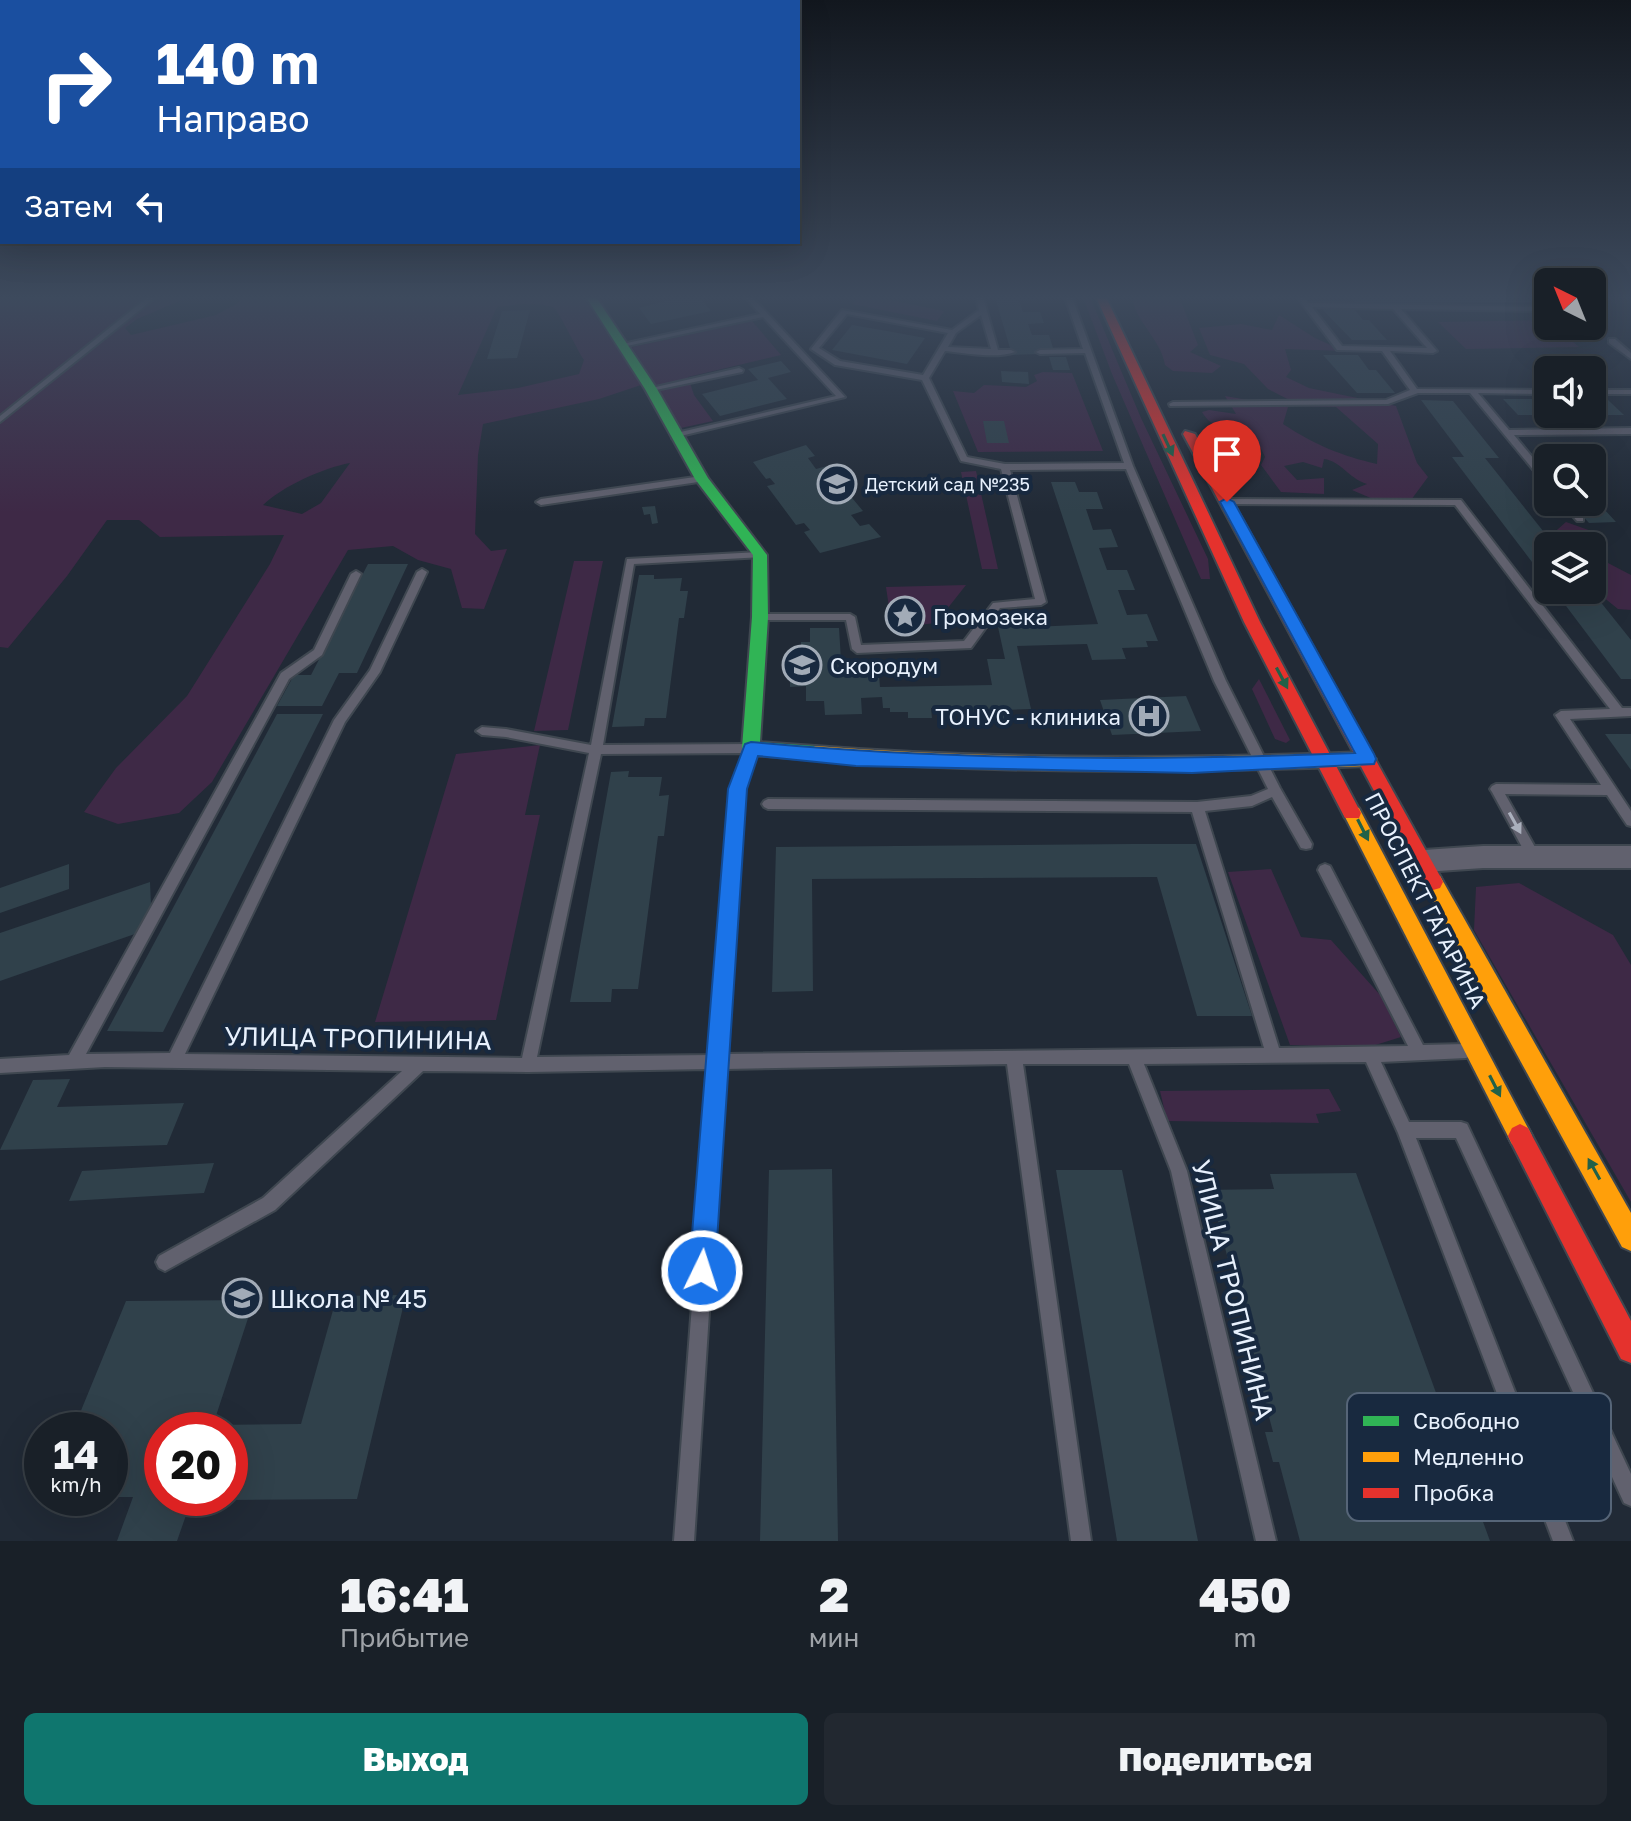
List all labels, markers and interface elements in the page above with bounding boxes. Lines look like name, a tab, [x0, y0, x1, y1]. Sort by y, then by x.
text: 140 m	[156, 29, 319, 96]
icon: right	[24, 32, 128, 136]
text: Направо	[156, 97, 310, 140]
icon: left	[129, 184, 173, 228]
text: Затем	[24, 188, 113, 224]
north arrow	[1534, 268, 1606, 340]
map controls	[1534, 268, 1606, 604]
button: sound	[1534, 356, 1606, 428]
pin	[1193, 420, 1261, 502]
icon: arrive	[1205, 432, 1249, 476]
one-way arrow	[1161, 433, 1175, 456]
button: search	[1534, 444, 1606, 516]
school or university icon: Детский сад №235	[816, 463, 858, 505]
place label: Детский сад №235	[865, 473, 1030, 495]
button: layers	[1534, 532, 1606, 604]
place icon: Громозека	[884, 595, 926, 637]
place label: Громозека	[933, 603, 1048, 630]
school or university icon: Скородум	[781, 644, 823, 686]
place label: Скородум	[830, 652, 938, 679]
one-way arrow	[1276, 667, 1289, 690]
hospital icon: ТОНУС - клиника	[1128, 695, 1170, 737]
place label: ТОНУС - клиника	[935, 703, 1121, 730]
street label: ПРОСПЕКТ ГАГАРИНА	[1360, 787, 1492, 1013]
one-way arrow	[1508, 812, 1522, 834]
one-way arrow	[1356, 819, 1369, 842]
street label: УЛИЦА ТРОПИНИНА	[224, 1020, 492, 1056]
one-way arrow	[1489, 1074, 1502, 1097]
street label: УЛИЦА ТРОПИНИНА	[1186, 1157, 1280, 1423]
one-way arrow	[1587, 1158, 1601, 1180]
position arrow	[660, 1229, 744, 1313]
school or university icon: Школа № 45	[221, 1277, 263, 1319]
place label: Школа № 45	[270, 1283, 427, 1314]
legend	[1347, 1393, 1611, 1521]
text: Свободно	[1413, 1407, 1520, 1434]
speed limit sign: 20	[144, 1412, 248, 1516]
text: 14	[53, 1430, 99, 1478]
text: Медленно	[1413, 1443, 1524, 1470]
text: km/h	[51, 1472, 101, 1496]
text: Пробка	[1413, 1479, 1494, 1506]
text: 16:41	[340, 1565, 469, 1623]
text: 2	[819, 1565, 849, 1623]
text: 450	[1199, 1565, 1291, 1623]
text: Прибытие	[340, 1622, 469, 1653]
text: мин	[809, 1622, 859, 1653]
text: m	[1234, 1622, 1257, 1653]
button: Выход	[24, 1713, 808, 1805]
button: Поделиться	[824, 1713, 1607, 1805]

